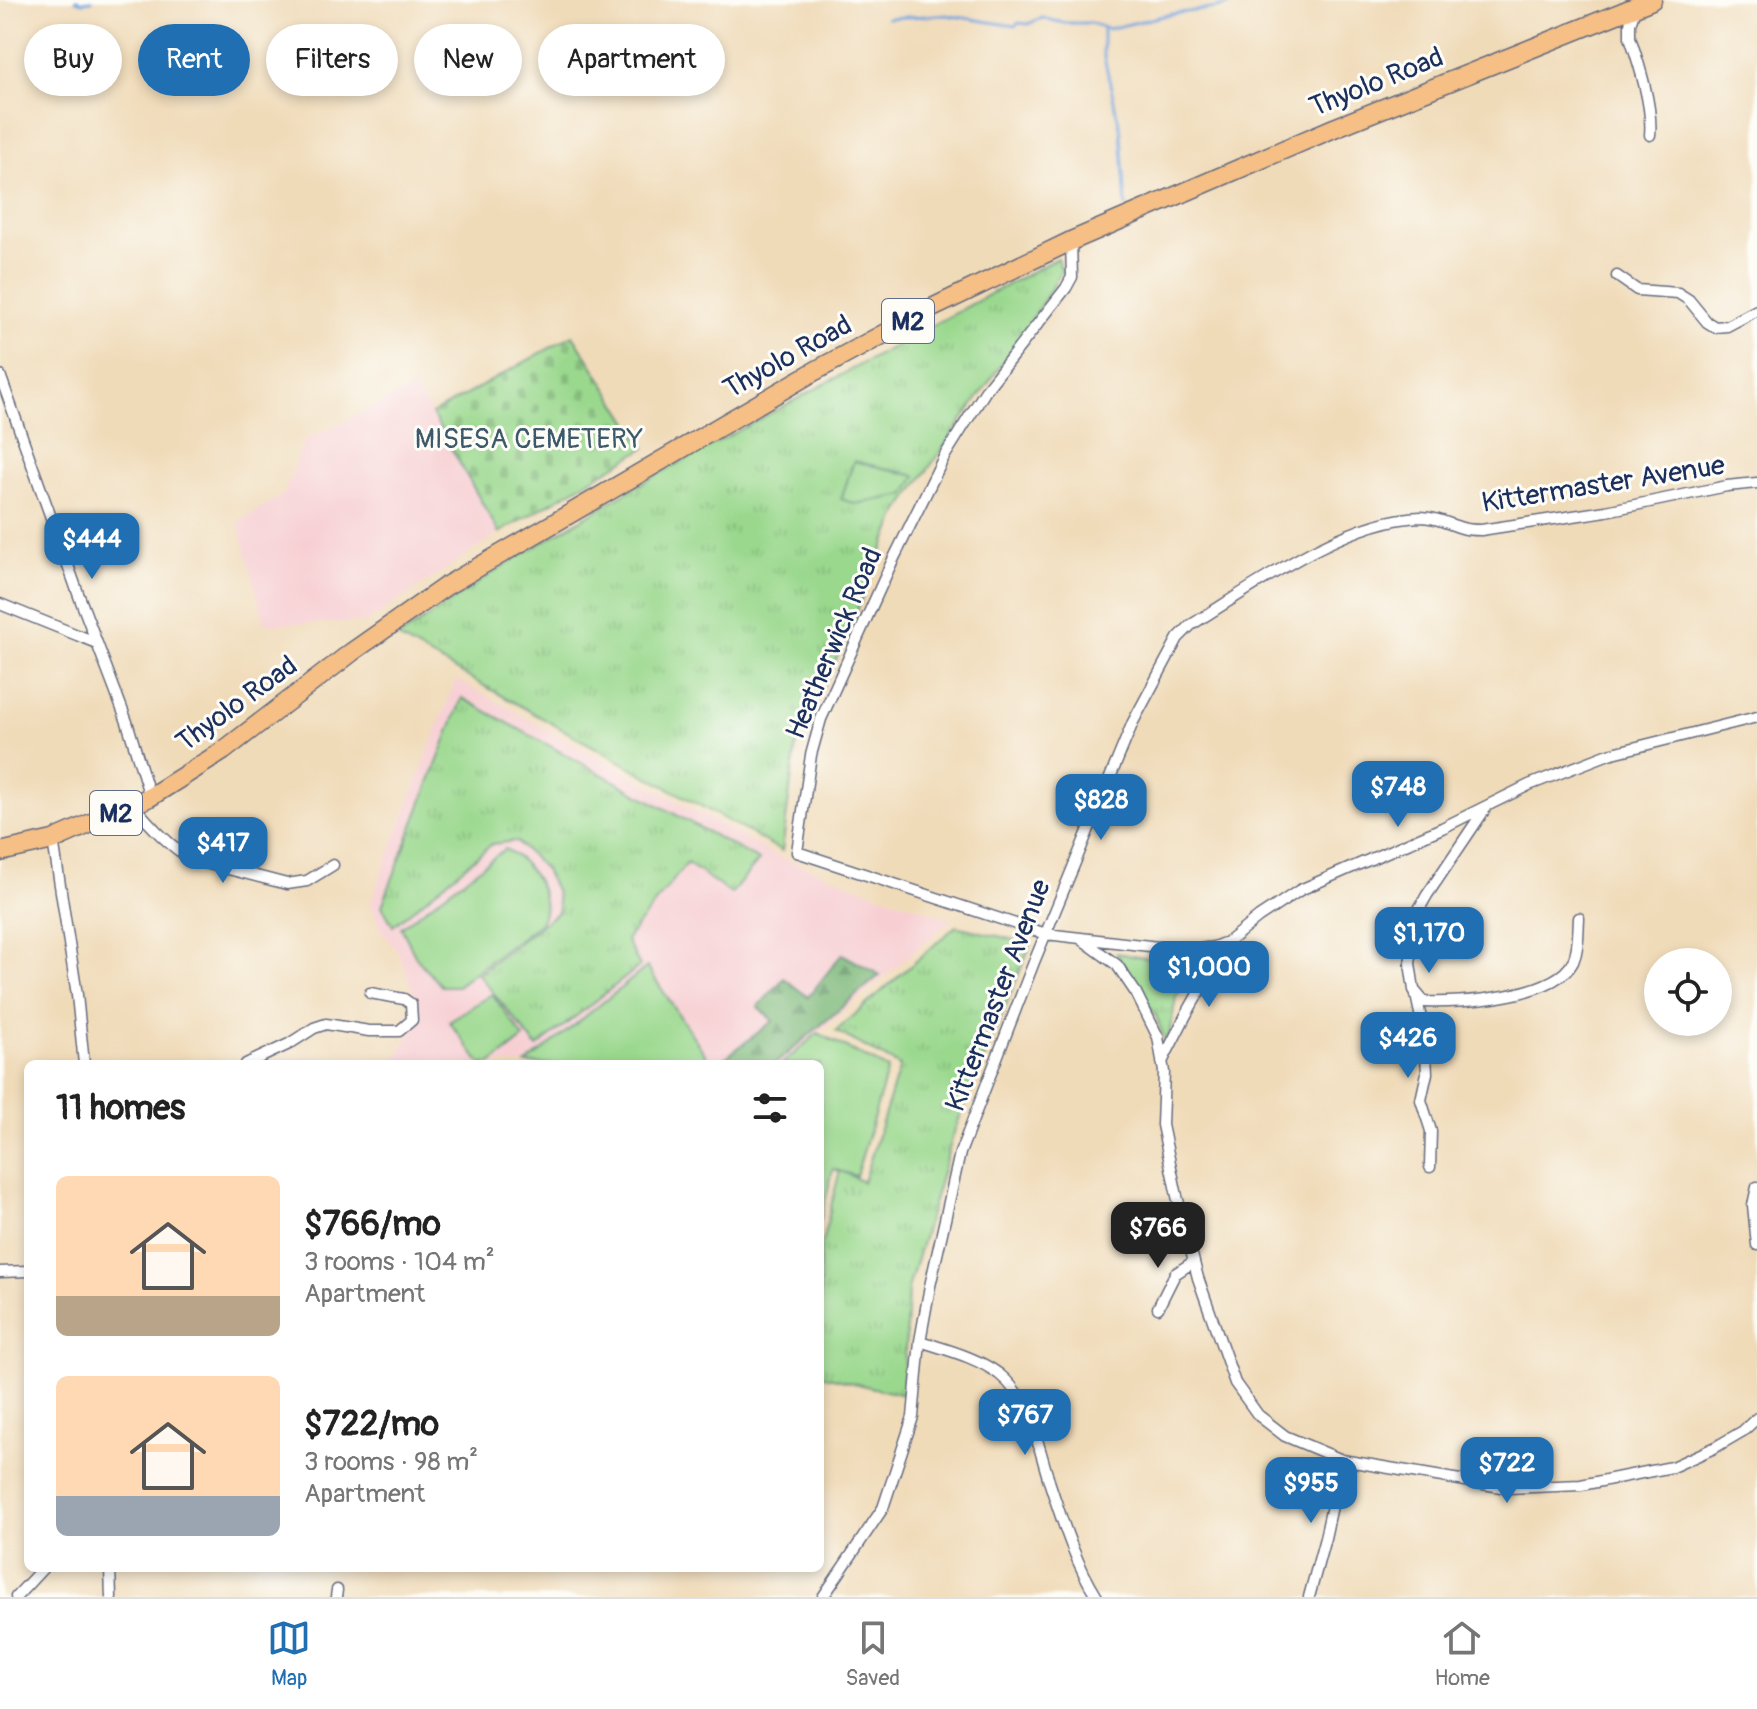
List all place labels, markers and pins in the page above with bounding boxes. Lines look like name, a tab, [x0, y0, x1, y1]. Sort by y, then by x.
pin: $444	[45, 513, 139, 581]
pin: $748	[1351, 761, 1445, 829]
pin: $828	[1054, 774, 1148, 842]
pin: $417	[176, 817, 270, 885]
pin: $1,170	[1364, 907, 1494, 975]
pin: $1,000	[1144, 941, 1274, 1009]
pin: $426	[1361, 1012, 1455, 1080]
pin: $766	[1111, 1202, 1205, 1270]
pin: $767	[978, 1389, 1072, 1457]
pin: $722	[1460, 1437, 1554, 1505]
pin: $955	[1264, 1457, 1358, 1525]

